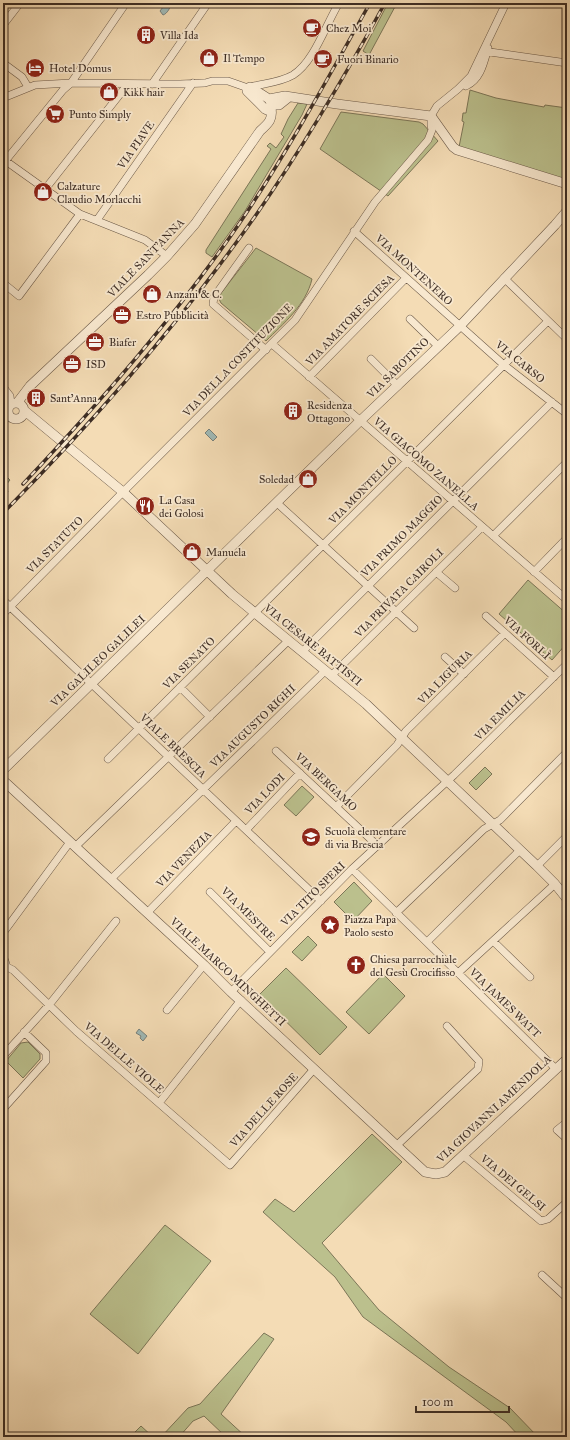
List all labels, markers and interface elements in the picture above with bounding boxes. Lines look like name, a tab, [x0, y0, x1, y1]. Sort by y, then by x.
cafe icon: Chez Moi	[301, 17, 323, 39]
place label: Chez Moi	[326, 22, 371, 35]
building icon: Villa Ida	[135, 24, 157, 46]
place label: Villa Ida	[159, 29, 199, 42]
shop icon: Il Tempo	[198, 47, 220, 69]
cafe icon: Fuori Binario	[312, 48, 334, 70]
place label: Il Tempo	[223, 52, 265, 65]
place label: Fuori Binario	[337, 53, 399, 66]
hotel icon: Hotel Domus	[24, 57, 46, 79]
place label: Hotel Domus	[49, 62, 111, 75]
shop icon: Kikk hair	[98, 81, 120, 103]
place label: Kikk hair	[123, 86, 165, 99]
supermarket icon: Punto Simply	[44, 103, 66, 125]
place label: Punto Simply	[69, 108, 132, 121]
street label: VIA PIAVE	[114, 119, 157, 172]
place label: Calzature Claudio Morlacchi	[57, 180, 141, 206]
shop icon: Calzature Claudio Morlacchi	[32, 181, 54, 203]
street label: VIALE SANT'ANNA	[104, 216, 187, 301]
street label: VIA MONTENERO	[372, 231, 455, 308]
street label: VIA AMATORE SCIESA	[302, 271, 397, 369]
shop icon: Anzani & C.	[141, 283, 163, 305]
place label: Anzani & C.	[165, 288, 222, 301]
street label: VIA DELLA COSTITUZIONE	[180, 301, 296, 420]
office icon: Estro Pubblicità	[111, 304, 133, 326]
place label: Estro Pubblicità	[136, 309, 209, 322]
office icon: Biafer	[84, 331, 106, 353]
street label: VIA SABOTINO	[363, 335, 432, 402]
place label: Biafer	[109, 336, 137, 349]
street label: VIA CARSO	[492, 338, 547, 386]
office icon: ISD	[61, 353, 83, 375]
place label: ISD	[86, 358, 106, 371]
building icon: Sant'Anna	[25, 387, 47, 409]
place label: Sant'Anna	[50, 392, 97, 405]
place label: Residenza Ottagono	[307, 399, 352, 425]
building icon: Residenza Ottagono	[282, 400, 304, 422]
street label: VIA GIACOMO ZANELLA	[370, 414, 482, 514]
street label: VIA MONTELLO	[326, 453, 400, 527]
shop icon: Soledad	[297, 468, 319, 490]
place label: Soledad	[259, 473, 294, 486]
street label: VIA PRIMO MAGGIO	[358, 492, 446, 580]
place label: La Casa dei Golosi	[159, 494, 204, 520]
restaurant icon: La Casa dei Golosi	[134, 495, 156, 517]
street label: VIA STATUTO	[23, 514, 86, 577]
shop icon: Manuela	[181, 541, 203, 563]
place label: Manuela	[206, 546, 246, 559]
street label: VIA PRIVATA CAIROLI	[351, 546, 446, 641]
street label: VIA CESARE BATTISTI	[261, 601, 365, 689]
street label: VIA GALILEO GALILEI	[47, 612, 148, 710]
street label: VIA FORLÌ	[500, 612, 554, 662]
street label: VIA SENATO	[159, 634, 218, 693]
street label: VIA LIGURIA	[414, 647, 475, 708]
street label: VIA AUGUSTO RIGHI	[207, 682, 299, 771]
street label: VIA EMILIA	[471, 687, 528, 744]
street label: VIALE BRESCIA	[136, 710, 209, 781]
street label: VIA BERGAMO	[292, 749, 360, 814]
street label: VIA LODI	[242, 771, 288, 818]
place label: Scuola elementare di via Brescia	[325, 825, 407, 851]
school or university icon: Scuola elementare di via Brescia	[300, 826, 322, 848]
street label: VIA VENEZIA	[153, 827, 215, 891]
street label: VIA TITO SPERI	[277, 859, 348, 930]
street label: VIA MESTRE	[218, 884, 278, 944]
place label: Piazza Papa Paolo sesto	[344, 913, 396, 939]
street label: VIALE MARCO MINGHETTI	[167, 914, 289, 1029]
place icon: Piazza Papa Paolo sesto	[319, 914, 341, 936]
place label: Chiesa parrocchiale del Gesù Crocifisso	[370, 953, 457, 979]
church icon: Chiesa parrocchiale del Gesù Crocifisso	[345, 954, 367, 976]
street label: VIA JAMES WATT	[465, 965, 544, 1041]
street label: VIA DELLE VIOLE	[81, 1019, 167, 1096]
street label: VIA GIOVANNI AMENDOLA	[433, 1052, 554, 1166]
street label: VIA DELLE ROSE	[227, 1070, 301, 1150]
street label: VIA DEI GELSI	[477, 1151, 548, 1214]
scale bar	[416, 1388, 509, 1414]
text: 100 m	[422, 1395, 453, 1409]

